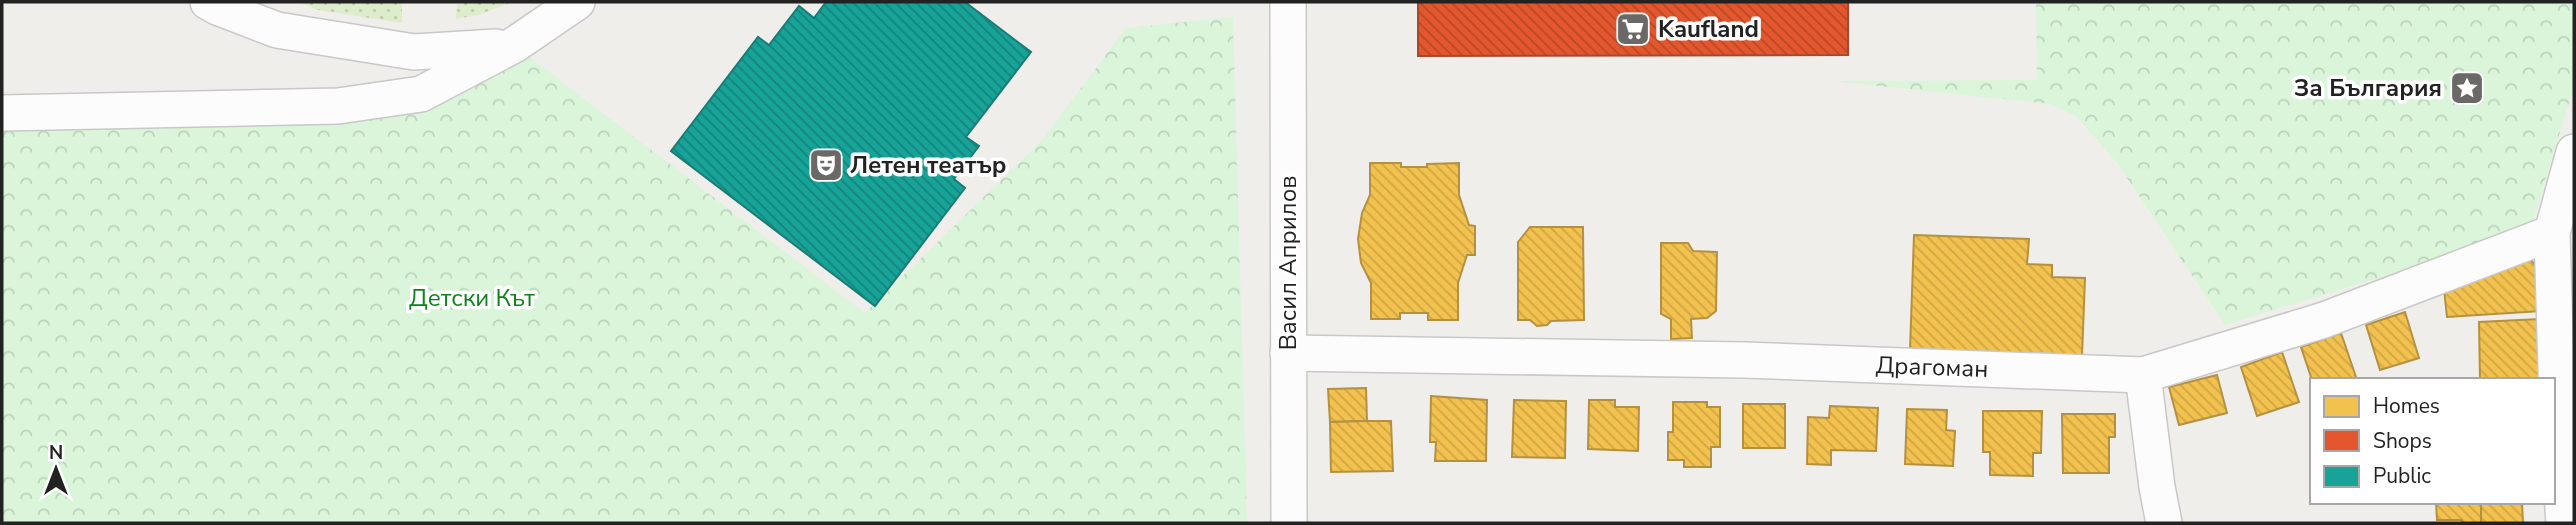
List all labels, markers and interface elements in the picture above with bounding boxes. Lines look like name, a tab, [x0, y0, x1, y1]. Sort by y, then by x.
supermarket icon: Kaufland	[1614, 10, 1652, 48]
place label: Kaufland	[1658, 13, 1759, 45]
place icon: За България	[2448, 69, 2486, 107]
place label: За България	[2294, 72, 2442, 104]
theatre icon: Летен театър	[807, 146, 845, 184]
place label: Летен театър	[850, 149, 1007, 181]
street label: Васил Априлов	[1272, 176, 1304, 350]
park label: Детски Кът	[409, 282, 535, 314]
street label: Драгоман	[1875, 349, 1989, 385]
legend	[2310, 378, 2555, 504]
text: Homes	[2373, 392, 2440, 420]
text: Shops	[2373, 427, 2432, 455]
north arrow	[21, 434, 91, 504]
text: N	[49, 440, 63, 466]
text: Public	[2373, 462, 2431, 490]

